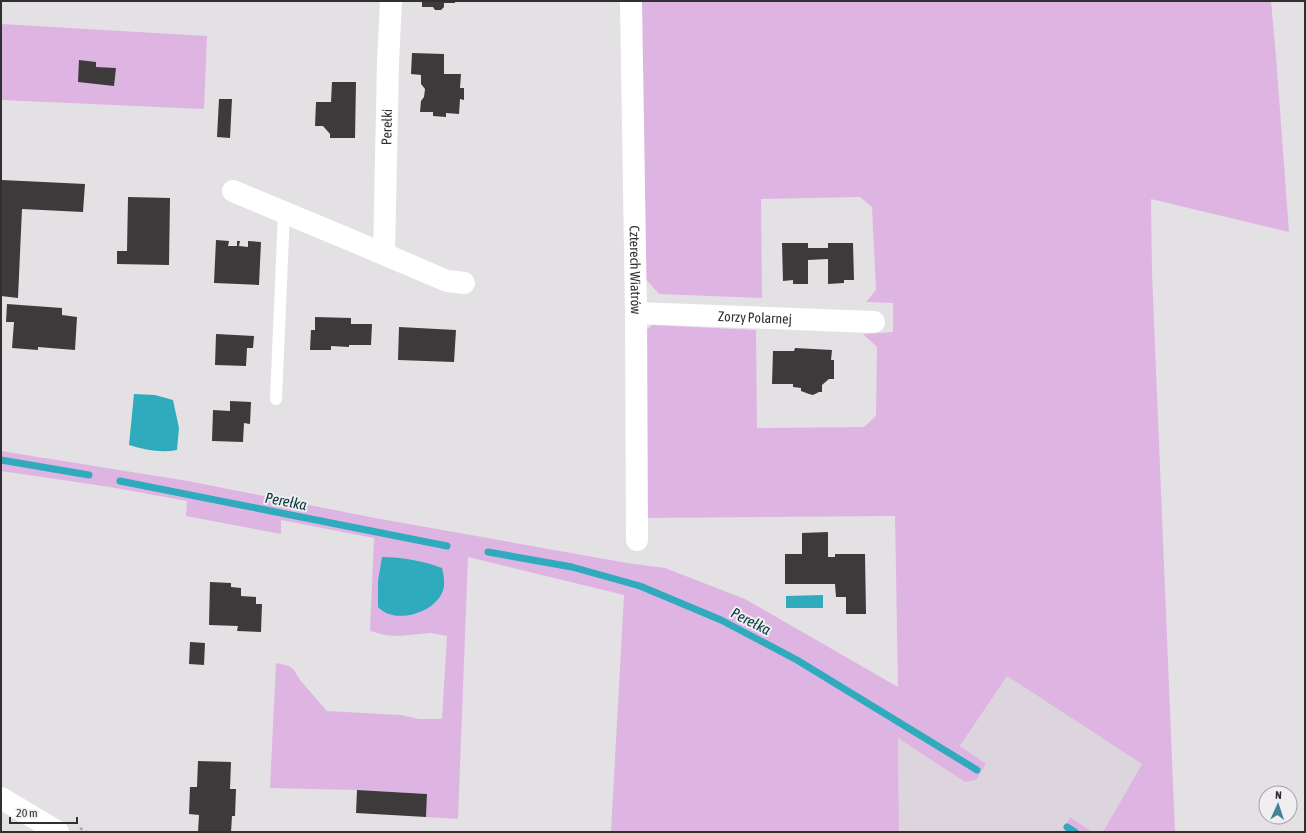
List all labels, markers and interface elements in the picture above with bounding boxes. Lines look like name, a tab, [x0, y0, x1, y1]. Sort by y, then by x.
street label: Perełki	[378, 109, 395, 145]
street label: Czterech Wiatrów	[627, 225, 644, 315]
street label: Zorzy Polarnej	[718, 308, 792, 327]
water label: Perełka	[264, 489, 308, 513]
water label: Perełka	[728, 604, 774, 638]
north arrow	[1258, 785, 1298, 825]
text: N	[1275, 789, 1282, 801]
scale bar	[10, 799, 77, 825]
text: 20 m	[16, 806, 38, 820]

